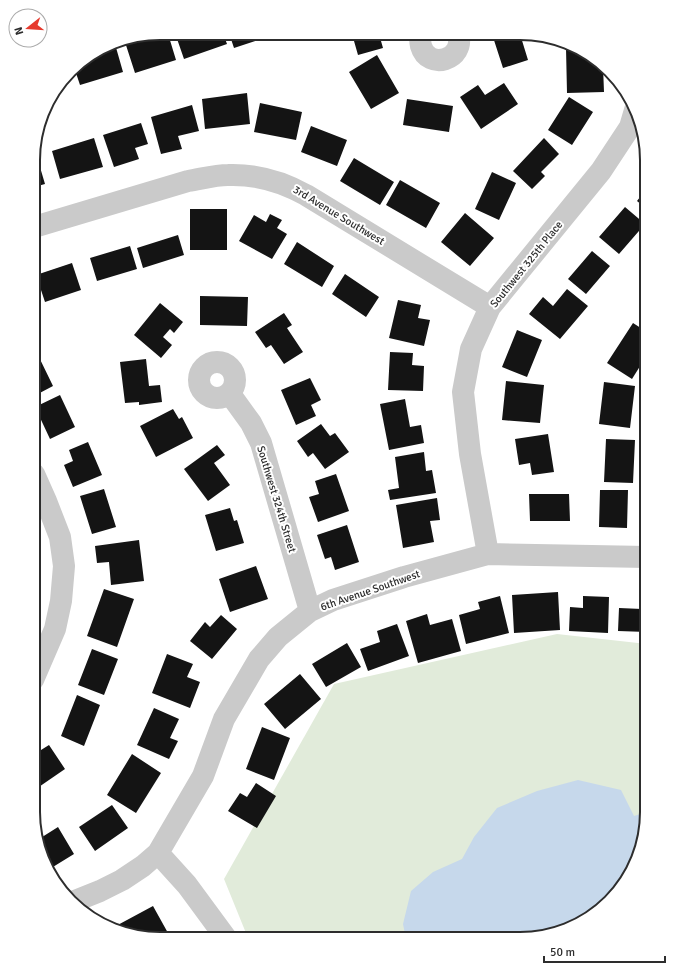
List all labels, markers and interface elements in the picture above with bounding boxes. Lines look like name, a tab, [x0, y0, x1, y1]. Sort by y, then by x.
north arrow	[8, 8, 48, 48]
text: N	[12, 25, 26, 36]
street label: 3rd Avenue Southwest	[291, 183, 387, 248]
street label: Southwest 325th Place	[487, 218, 565, 310]
street label: Southwest 324th Street	[254, 444, 299, 554]
street label: 6th Avenue Southwest	[319, 567, 422, 614]
scale bar	[544, 938, 665, 964]
text: 50 m	[550, 945, 575, 960]

